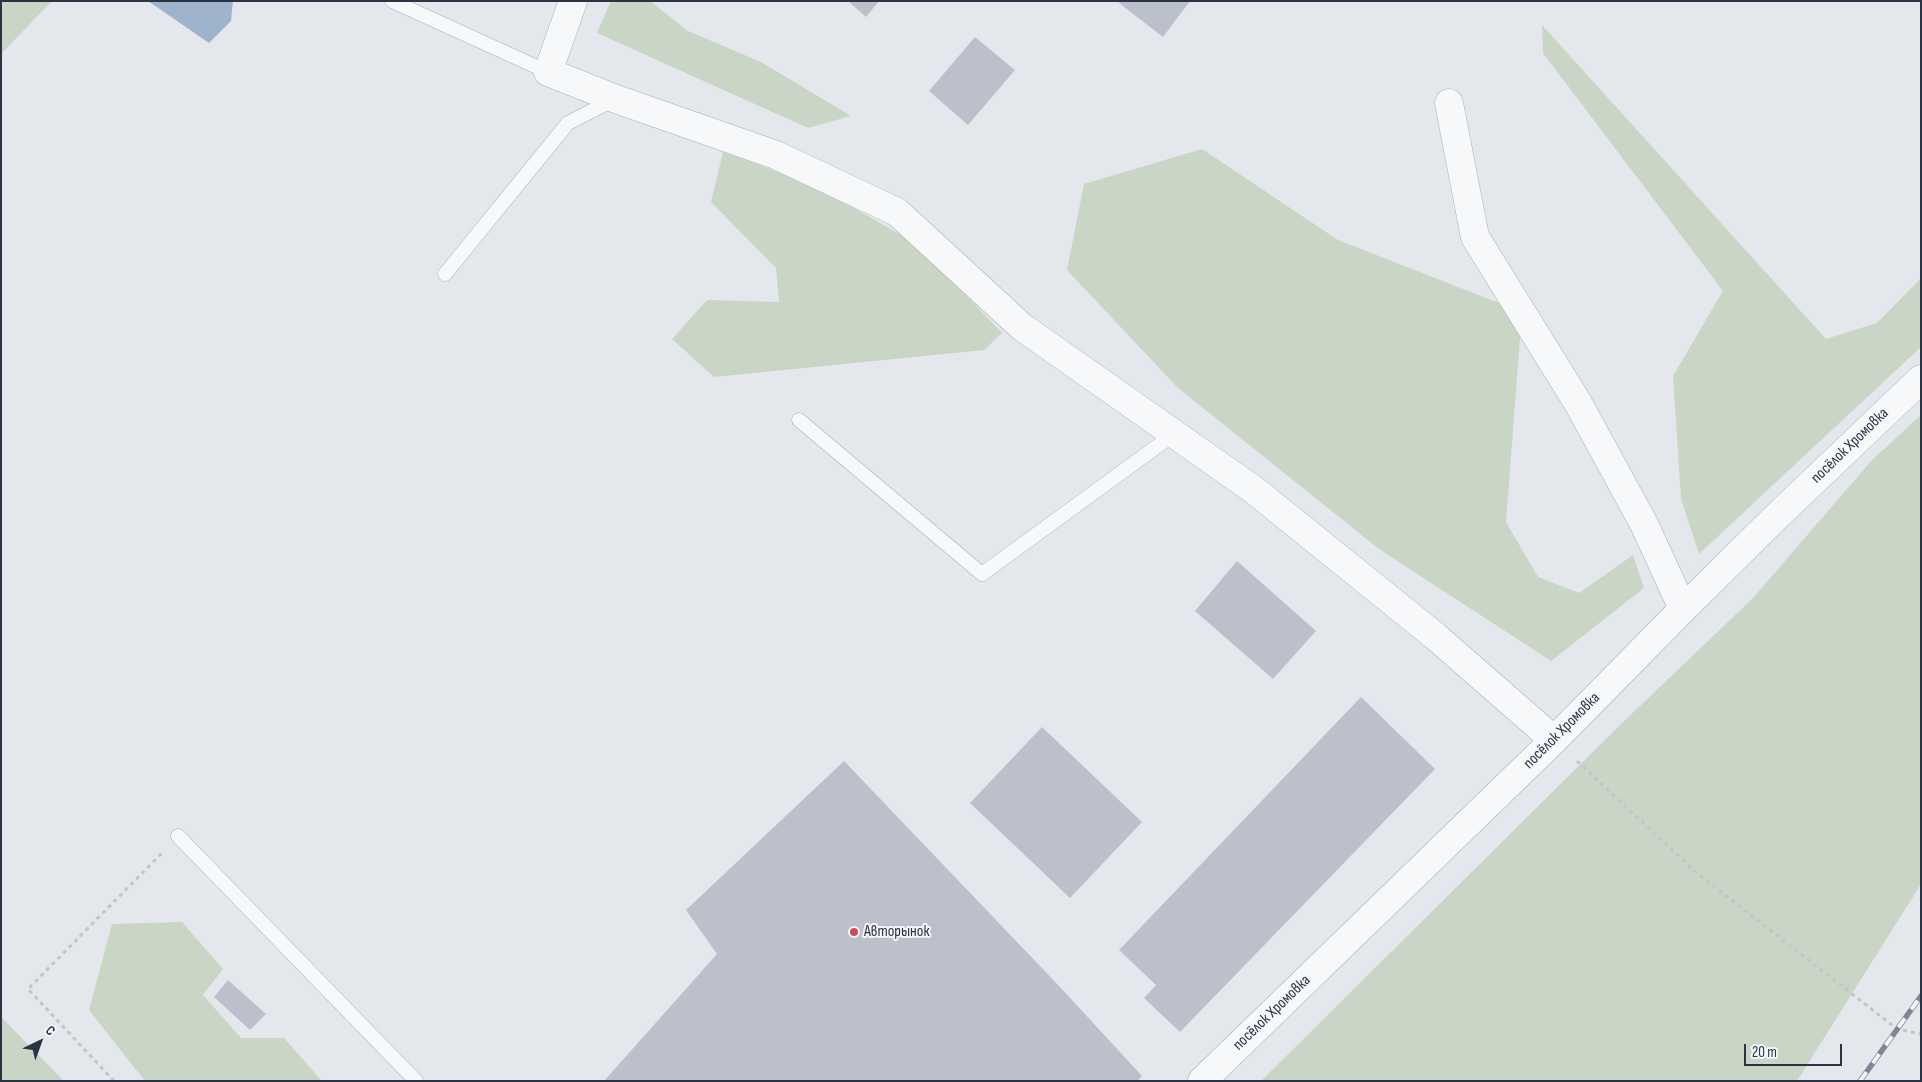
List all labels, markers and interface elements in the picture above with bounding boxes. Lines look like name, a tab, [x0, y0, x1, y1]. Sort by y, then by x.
street label: посёлок Хромовка	[1807, 404, 1893, 488]
street label: посёлок Хромовка	[1520, 689, 1604, 773]
place label: Авторынок	[864, 922, 929, 942]
marker: Авторынок	[848, 926, 860, 938]
street label: посёлок Хромовка	[1229, 971, 1315, 1055]
north arrow	[15, 1017, 65, 1067]
text: С	[42, 1022, 59, 1039]
scale bar	[1747, 1034, 1844, 1066]
text: 20 m	[1752, 1043, 1777, 1062]

